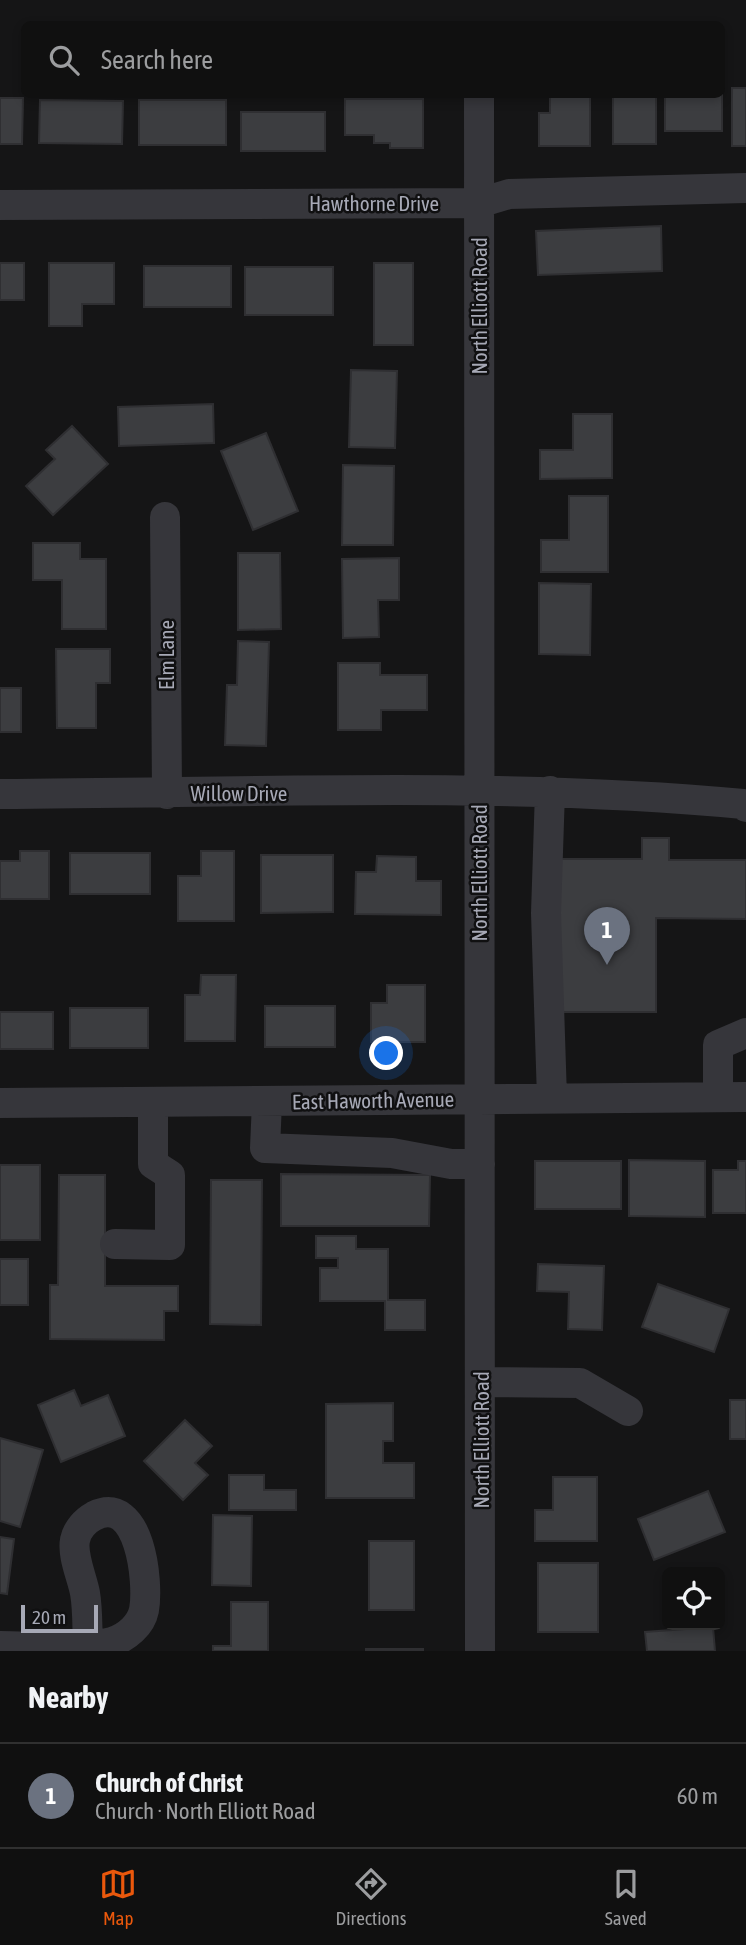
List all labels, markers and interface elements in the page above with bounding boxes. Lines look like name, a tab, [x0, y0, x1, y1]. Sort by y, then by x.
search box	[21, 21, 725, 98]
icon: search	[45, 41, 83, 79]
text: Search here	[101, 45, 213, 75]
street label: Hawthorne Drive	[309, 191, 439, 215]
street label: North Elliott Road	[467, 237, 491, 375]
street label: Elm Lane	[154, 620, 178, 690]
street label: Willow Drive	[191, 781, 287, 805]
street label: North Elliott Road	[467, 804, 491, 942]
pin: 1	[584, 907, 630, 965]
your location	[369, 1036, 403, 1070]
street label: East Haworth Avenue	[292, 1087, 454, 1113]
street label: North Elliott Road	[469, 1371, 493, 1509]
map controls	[662, 1567, 725, 1630]
button: locate	[662, 1567, 725, 1630]
scale bar	[21, 1602, 98, 1634]
text: 20 m	[32, 1606, 66, 1628]
text: Nearby	[28, 1680, 108, 1714]
text: Church of Christ	[95, 1768, 243, 1798]
text: 1	[46, 1783, 56, 1809]
text: 60 m	[677, 1783, 718, 1809]
text: Church · North Elliott Road	[95, 1798, 316, 1824]
tab: Map	[99, 1865, 137, 1929]
tab: Directions	[336, 1865, 406, 1929]
tab: Saved	[605, 1865, 647, 1929]

